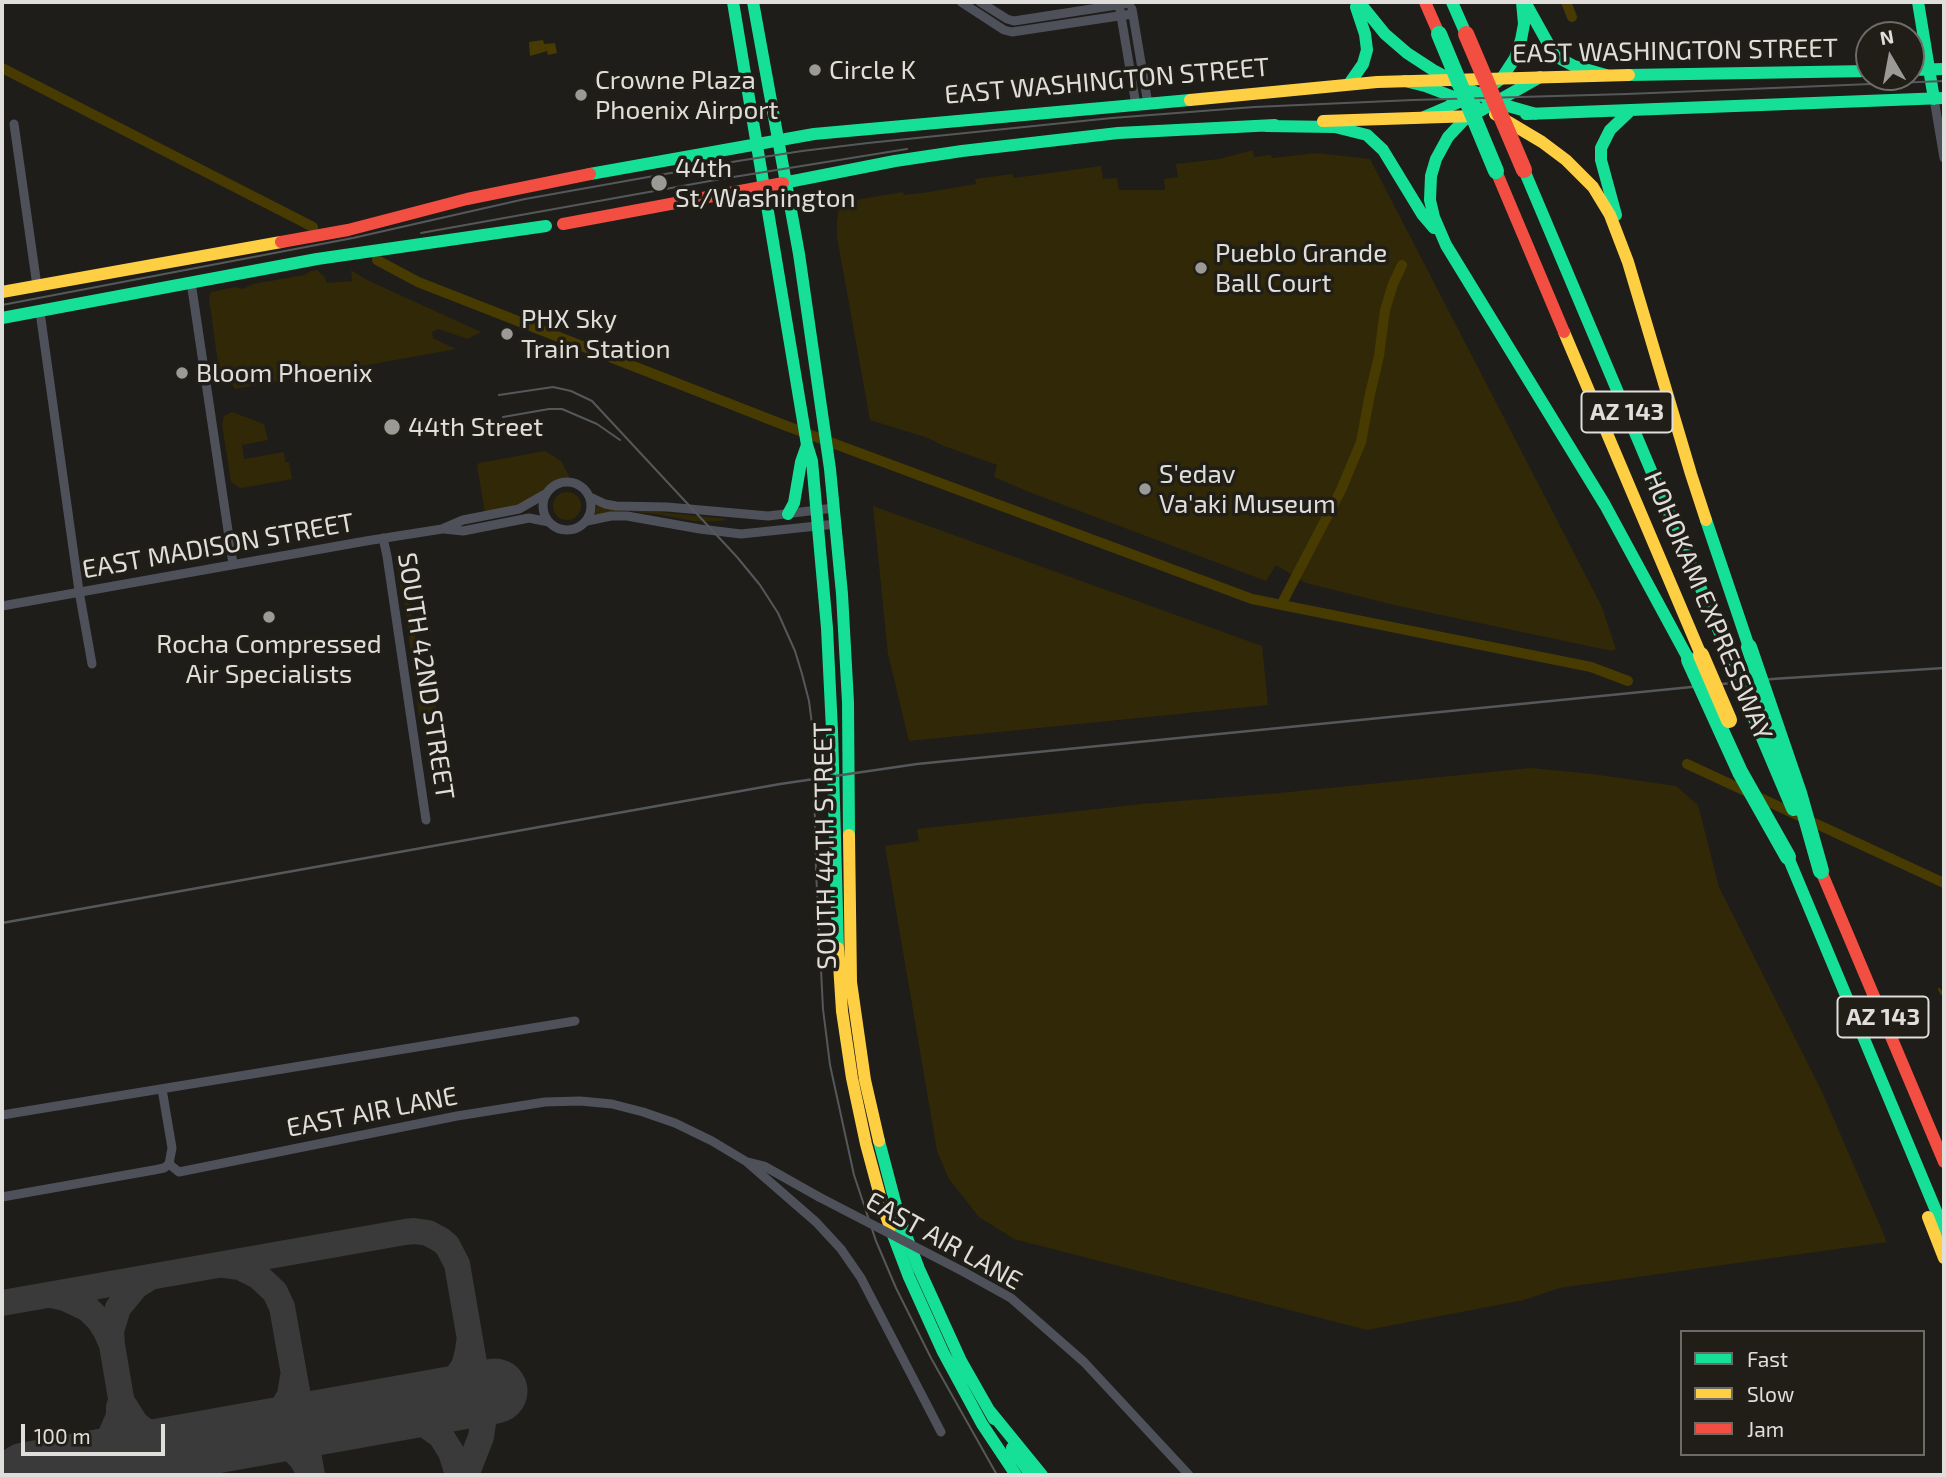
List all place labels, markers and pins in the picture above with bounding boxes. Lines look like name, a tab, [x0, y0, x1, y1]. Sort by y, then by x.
place label: Circle K	[829, 54, 916, 86]
marker: Circle K	[807, 62, 823, 78]
place label: Crowne Plaza Phoenix Airport	[595, 64, 778, 126]
marker: Crowne Plaza Phoenix Airport	[573, 87, 589, 103]
place label: 44th St/Washington	[675, 152, 856, 214]
marker: 44th St/Washington	[649, 173, 669, 193]
place label: Pueblo Grande Ball Court	[1215, 237, 1387, 298]
marker: Pueblo Grande Ball Court	[1193, 260, 1209, 276]
place label: PHX Sky Train Station	[521, 303, 671, 364]
marker: PHX Sky Train Station	[499, 326, 515, 342]
place label: Bloom Phoenix	[196, 357, 372, 389]
marker: Bloom Phoenix	[174, 365, 190, 381]
place label: 44th Street	[408, 411, 543, 443]
marker: 44th Street	[382, 417, 402, 437]
place label: S'edav Va'aki Museum	[1159, 458, 1336, 520]
marker: S'edav Va'aki Museum	[1137, 481, 1153, 497]
marker: Rocha Compressed Air Specialists	[261, 609, 277, 625]
place label: Rocha Compressed Air Specialists	[156, 628, 382, 690]

